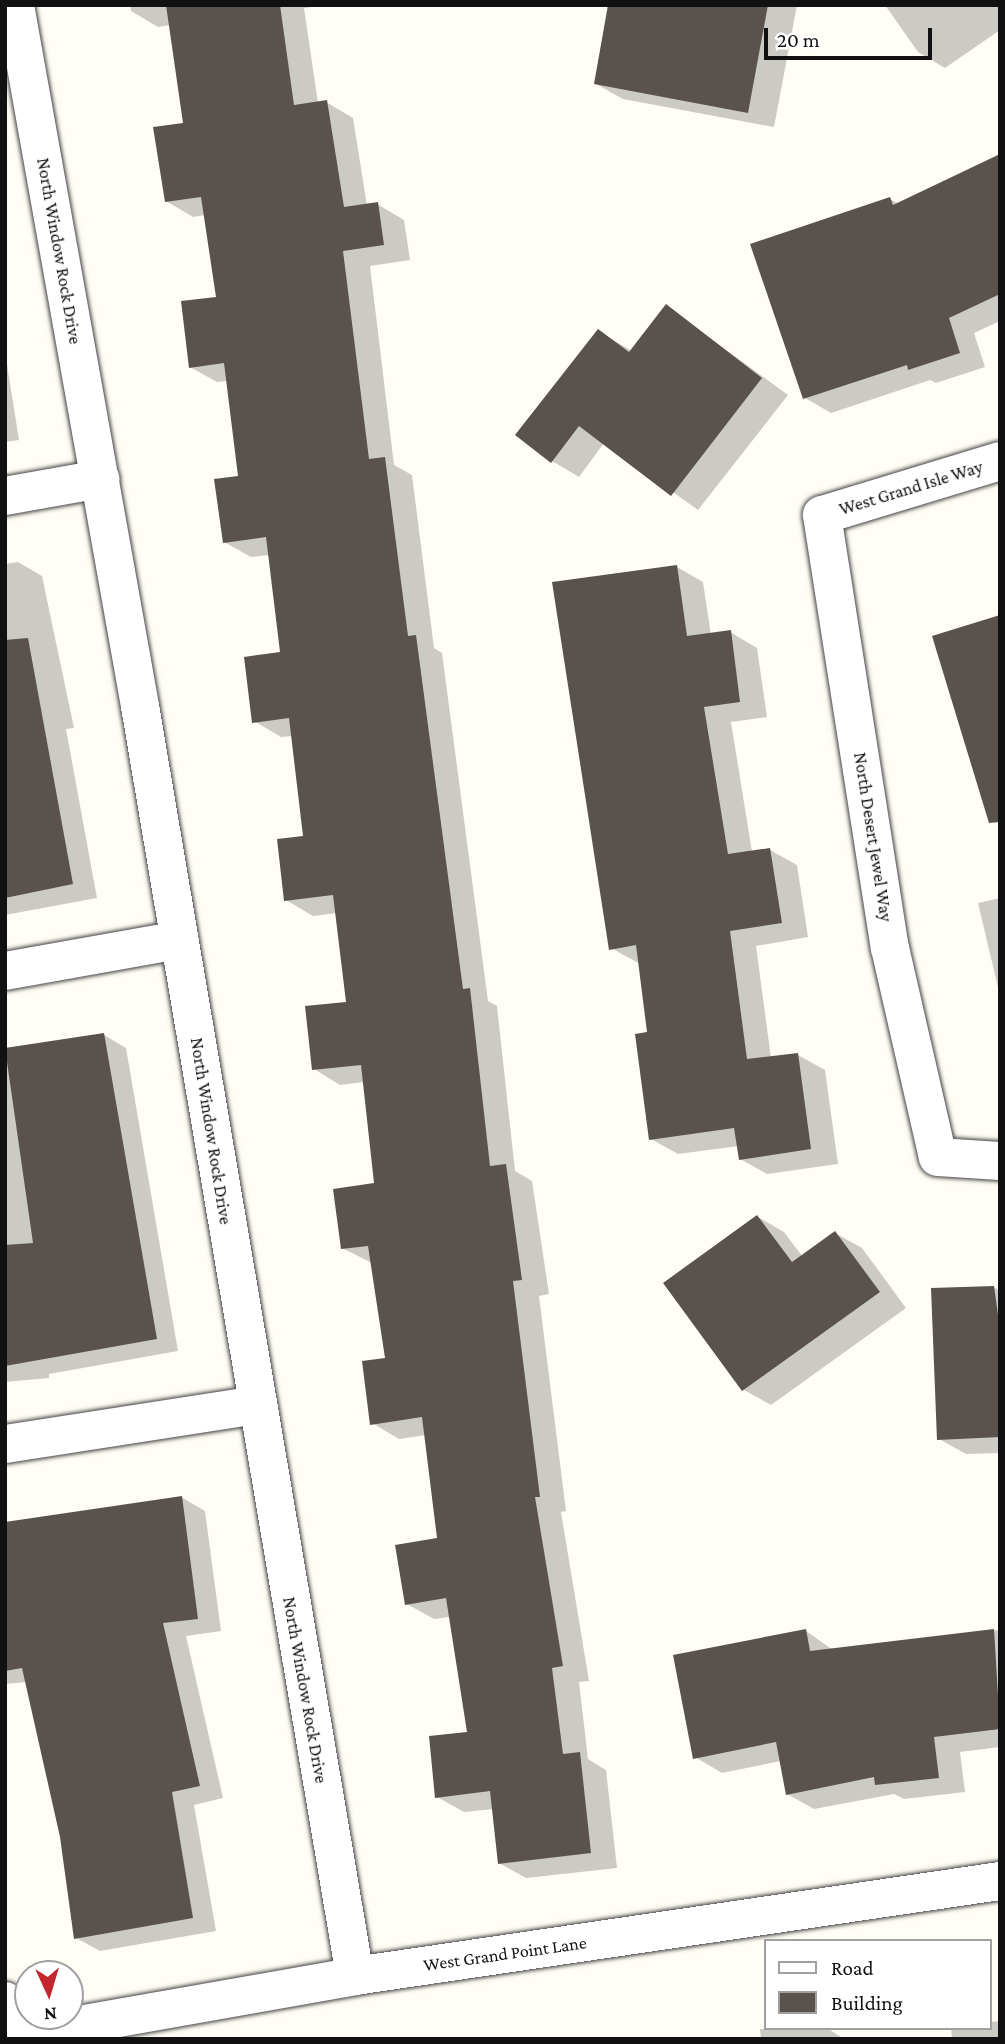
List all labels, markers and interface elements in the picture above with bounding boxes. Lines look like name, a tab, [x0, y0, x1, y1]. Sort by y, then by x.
scale bar	[767, 14, 935, 58]
text: 20 m	[777, 28, 820, 52]
street label: North Window Rock Drive	[32, 156, 86, 346]
street label: West Grand Isle Way	[837, 456, 985, 520]
street label: North Desert Jewel Way	[849, 751, 897, 923]
street label: North Window Rock Drive	[186, 1036, 236, 1226]
street label: North Window Rock Drive	[278, 1595, 332, 1785]
street label: West Grand Point Lane	[422, 1932, 588, 1976]
legend	[764, 1939, 991, 2030]
text: Road	[831, 1956, 874, 1980]
north arrow	[14, 1960, 84, 2030]
text: Building	[831, 1991, 903, 2015]
text: N	[43, 2004, 58, 2025]

